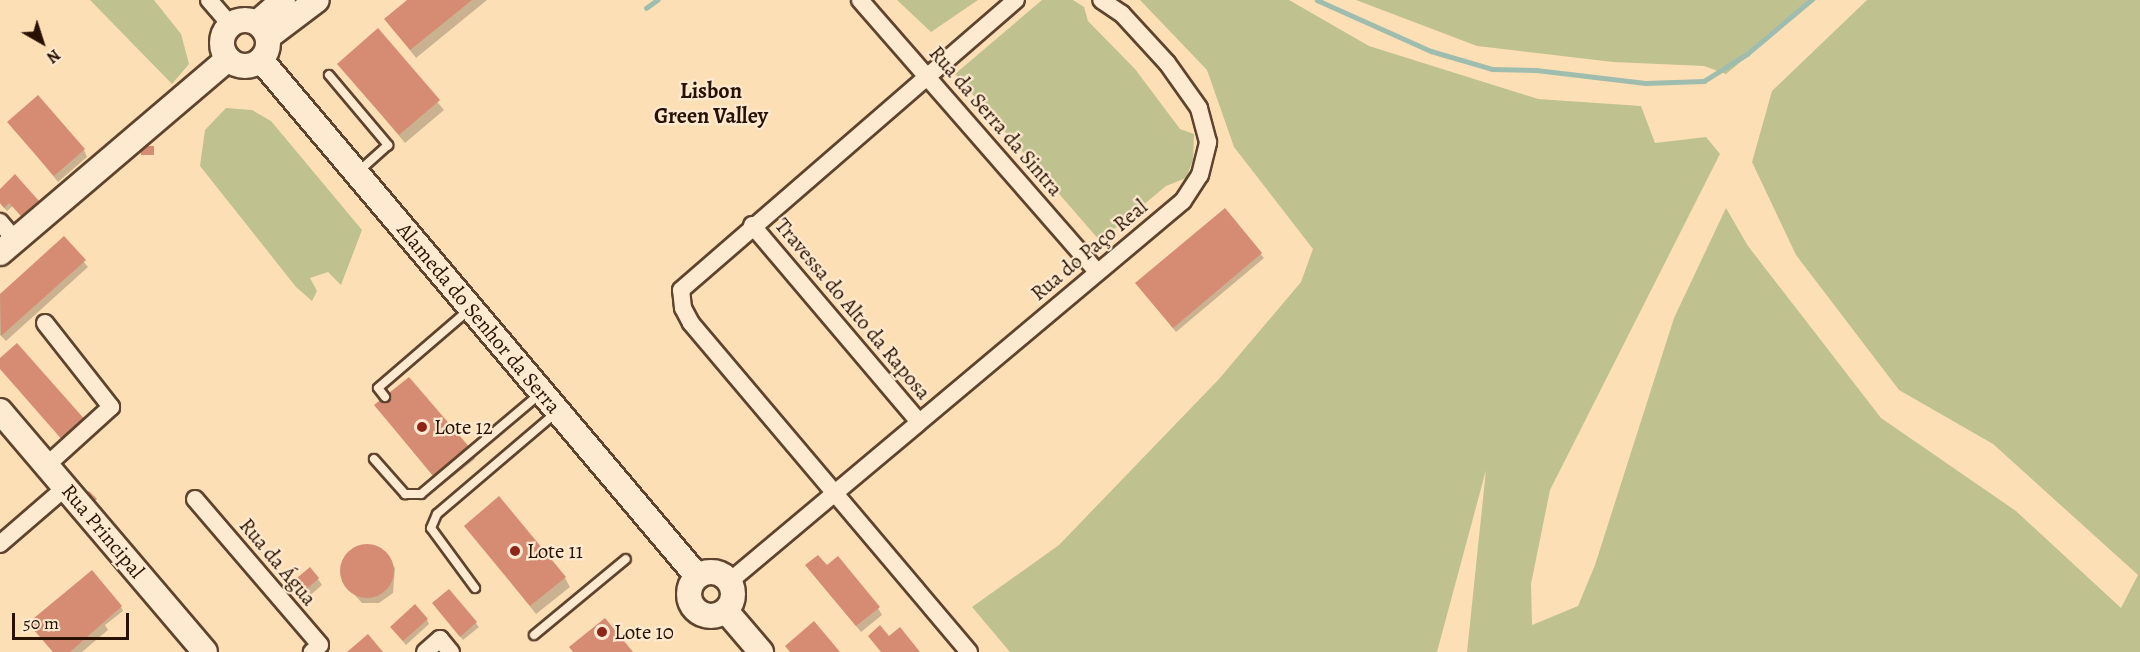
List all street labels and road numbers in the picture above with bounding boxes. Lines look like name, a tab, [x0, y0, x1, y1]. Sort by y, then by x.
street label: Rua da Serra da Sintra	[924, 41, 1068, 201]
street label: Rua do Paço Real	[1026, 194, 1152, 306]
street label: Travessa do Alto da Raposa	[770, 213, 936, 405]
street label: Alameda do Senhor da Serra	[392, 217, 566, 419]
street label: Rua Principal	[56, 479, 150, 583]
street label: Rua da Água	[234, 513, 322, 611]

